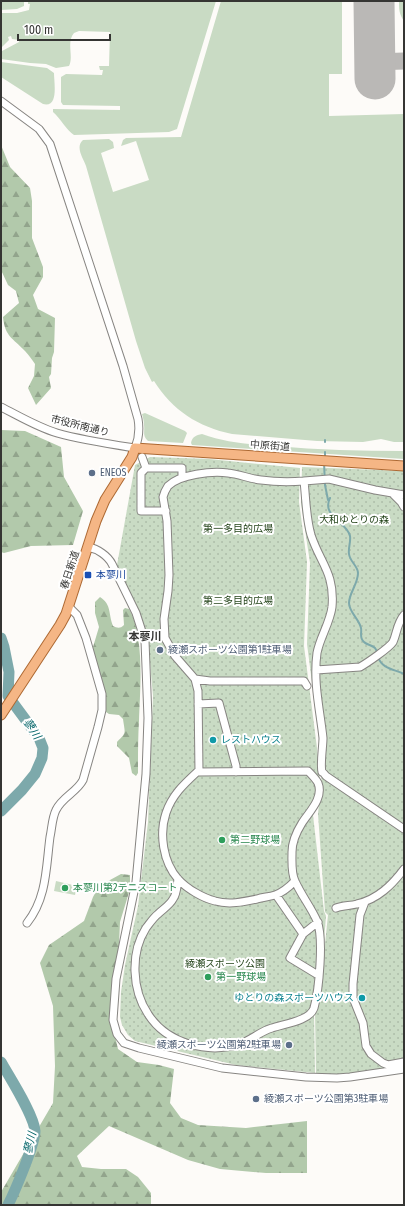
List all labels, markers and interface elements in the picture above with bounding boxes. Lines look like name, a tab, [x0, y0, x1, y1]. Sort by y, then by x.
scale bar	[18, 16, 110, 42]
text: 100 m	[24, 23, 53, 37]
street label: 市役所南通り	[49, 413, 111, 439]
street label: 中原街道	[250, 439, 290, 453]
place label: ENEOS	[100, 467, 127, 479]
marker: ENEOS	[87, 468, 97, 478]
park label: 大和ゆとりの森	[319, 514, 389, 526]
park label: 第一多目的広場	[203, 523, 273, 535]
street label: 春日新道	[58, 549, 82, 591]
place label: 本蓼川	[96, 569, 126, 581]
marker: 本蓼川	[83, 570, 93, 580]
park label: 第二多目的広場	[203, 595, 273, 607]
district label: 本蓼川	[129, 630, 162, 643]
place label: 綾瀬スポーツ公園第1駐車場	[168, 644, 292, 656]
marker: 綾瀬スポーツ公園第1駐車場	[155, 645, 165, 655]
water label: 蓼川	[20, 716, 44, 743]
place label: レストハウス	[221, 734, 281, 746]
marker: レストハウス	[208, 735, 218, 745]
place label: 第二野球場	[230, 834, 280, 846]
marker: 第二野球場	[217, 835, 227, 845]
place label: 本蓼川第2テニスコート	[73, 882, 177, 894]
marker: 本蓼川第2テニスコート	[60, 883, 70, 893]
park label: 綾瀬スポーツ公園	[185, 958, 265, 970]
place label: 第一野球場	[216, 971, 266, 983]
marker: 第一野球場	[203, 972, 213, 982]
place label: ゆとりの森スポーツハウス	[234, 992, 354, 1004]
marker: ゆとりの森スポーツハウス	[357, 993, 367, 1003]
place label: 綾瀬スポーツ公園第2駐車場	[157, 1039, 281, 1051]
marker: 綾瀬スポーツ公園第2駐車場	[284, 1040, 294, 1050]
place label: 綾瀬スポーツ公園第3駐車場	[264, 1093, 388, 1105]
marker: 綾瀬スポーツ公園第3駐車場	[251, 1094, 261, 1104]
water label: 蓼川	[21, 1130, 39, 1155]

